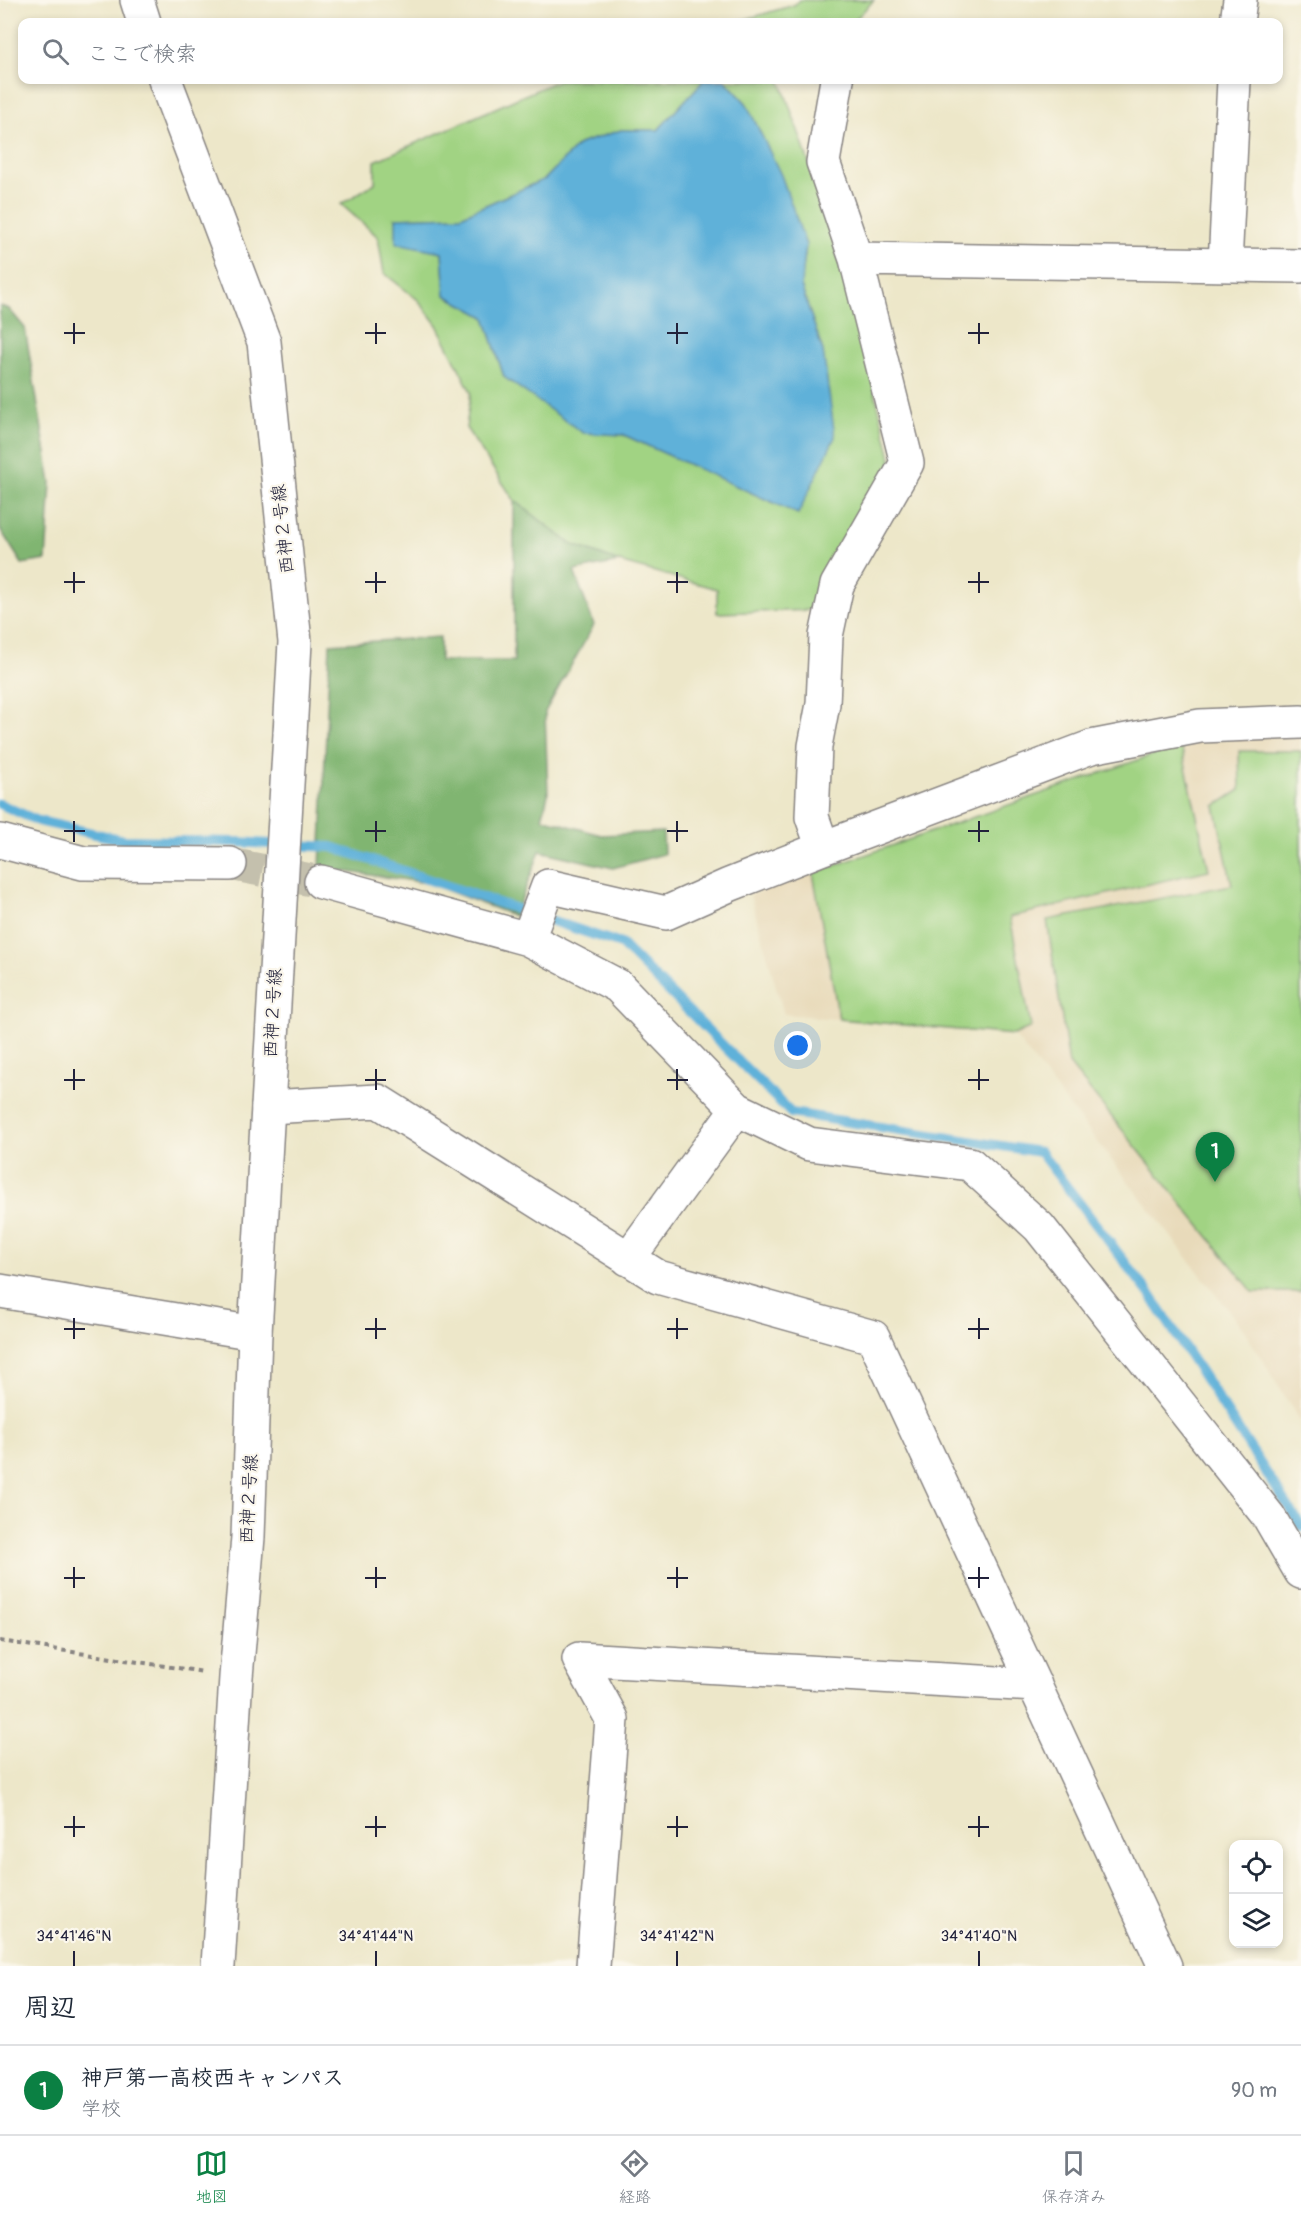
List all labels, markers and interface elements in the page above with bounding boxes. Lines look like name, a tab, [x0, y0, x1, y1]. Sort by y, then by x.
search box	[18, 18, 1283, 84]
icon: search	[39, 35, 72, 68]
text: ここで検索	[87, 40, 197, 68]
street label: 西神２号線	[267, 483, 299, 575]
street label: 西神２号線	[259, 967, 287, 1059]
your location	[783, 1031, 812, 1060]
pin: 1	[1196, 1132, 1234, 1182]
street label: 西神２号線	[235, 1453, 263, 1545]
map controls	[1229, 1840, 1283, 1948]
button: locate	[1229, 1840, 1283, 1894]
button: layers	[1229, 1894, 1283, 1948]
text: 34°41'46"N	[37, 1927, 111, 1946]
text: 34°41'44"N	[339, 1927, 413, 1946]
text: 34°41'42"N	[640, 1927, 714, 1946]
text: 34°41'40"N	[941, 1927, 1017, 1946]
text: 周辺	[24, 1992, 76, 2024]
text: 神戸第一高校西キャンパス	[81, 2064, 344, 2092]
text: 1	[40, 2078, 47, 2103]
text: 90 m	[1231, 2078, 1277, 2103]
text: 学校	[81, 2096, 121, 2121]
tab: 地図	[195, 2147, 228, 2207]
tab: 経路	[618, 2147, 651, 2207]
tab: 保存済み	[1042, 2147, 1106, 2207]

